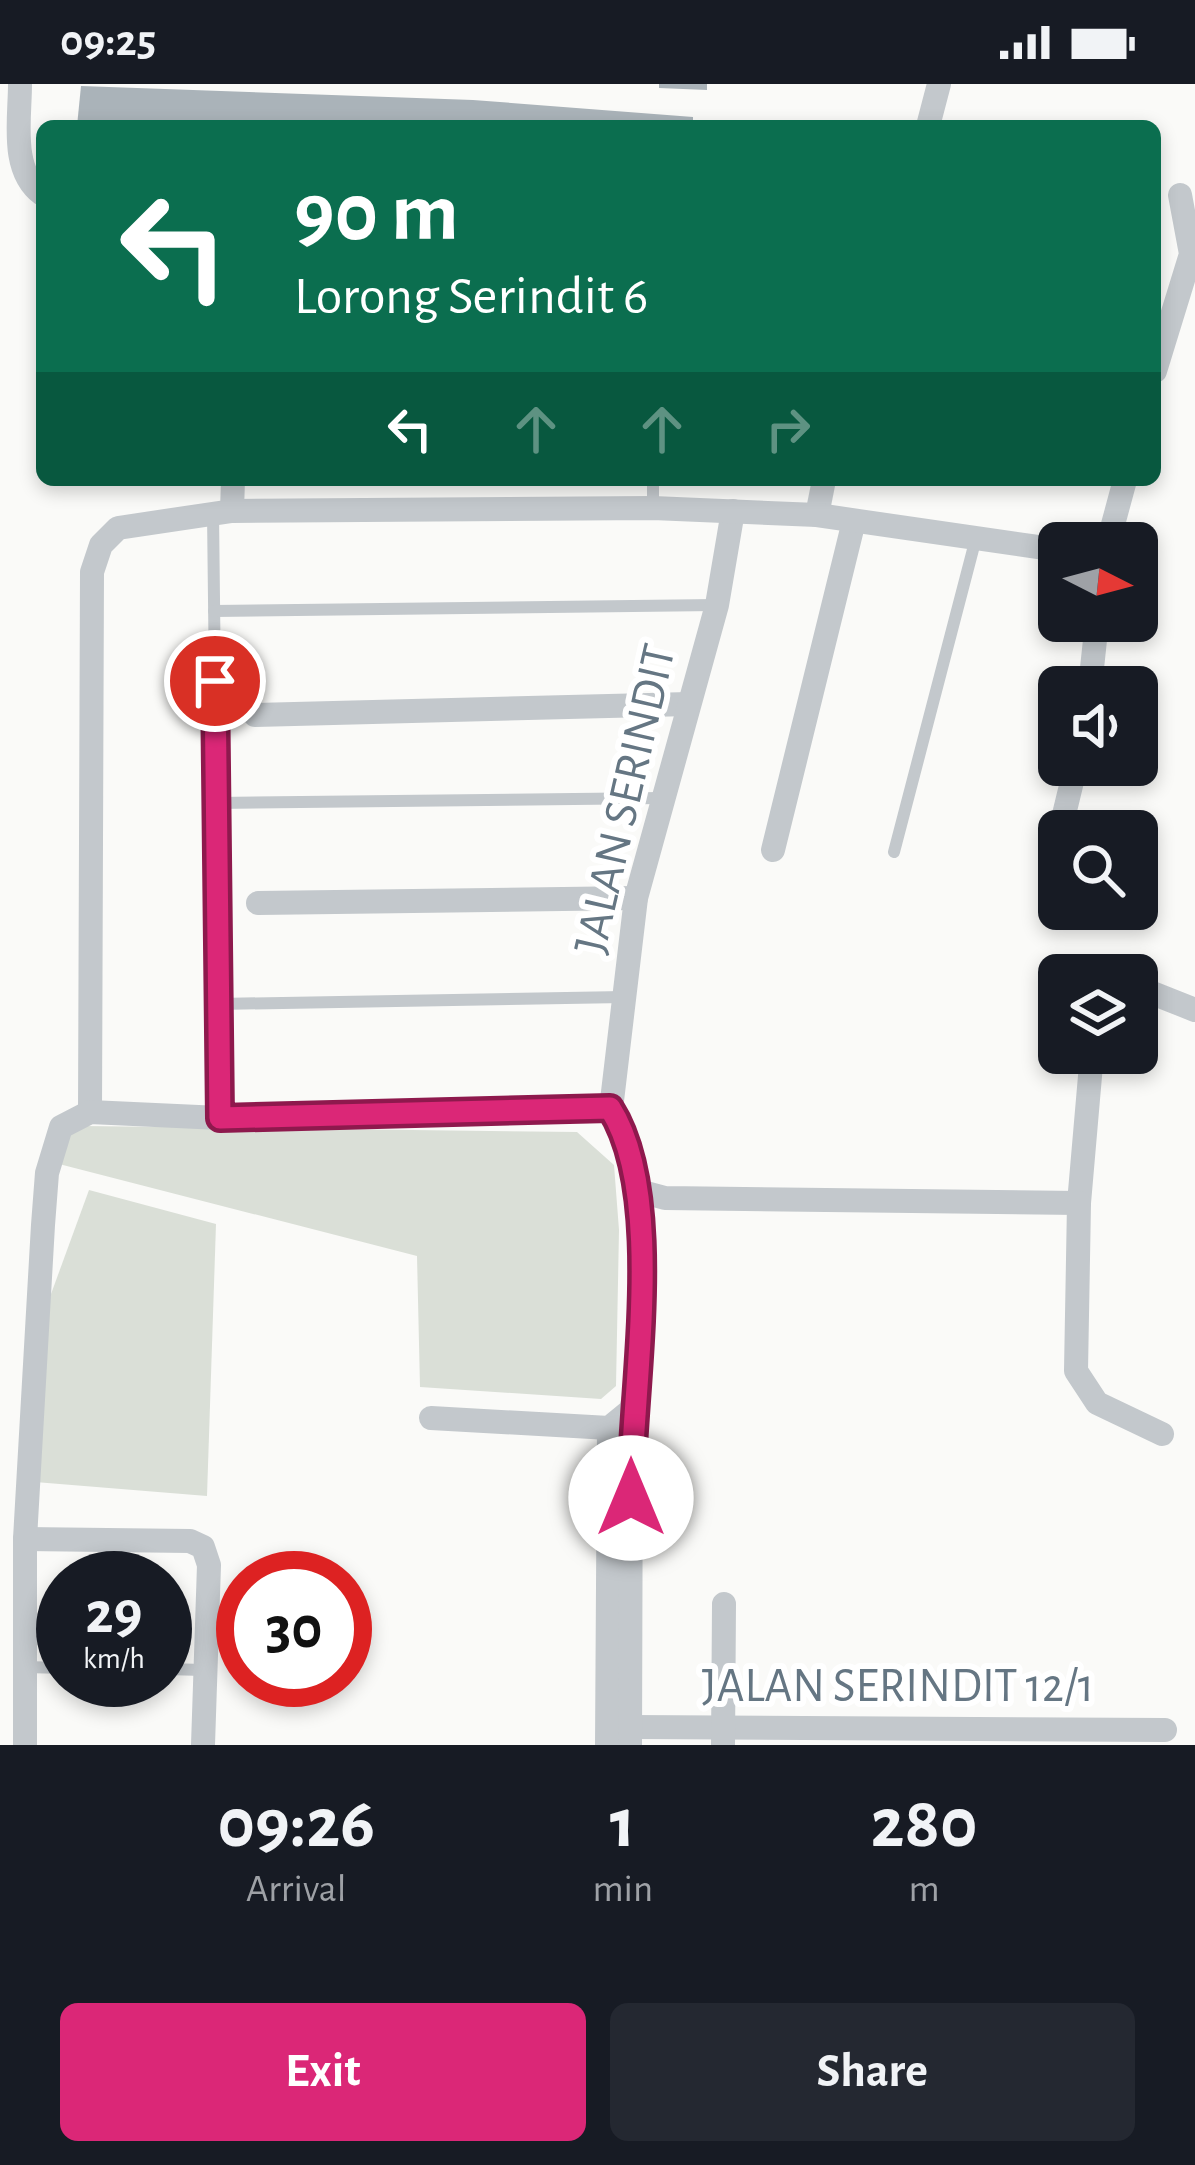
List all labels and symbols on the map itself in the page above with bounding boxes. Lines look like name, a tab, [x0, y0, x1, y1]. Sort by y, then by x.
north arrow	[1038, 522, 1158, 642]
pin	[164, 630, 266, 732]
street label: JALAN SERINDIT	[567, 640, 685, 958]
position arrow	[568, 1435, 694, 1561]
speed limit sign: 30	[216, 1551, 372, 1707]
street label: JALAN SERINDIT 12/1	[702, 1663, 1094, 1711]

